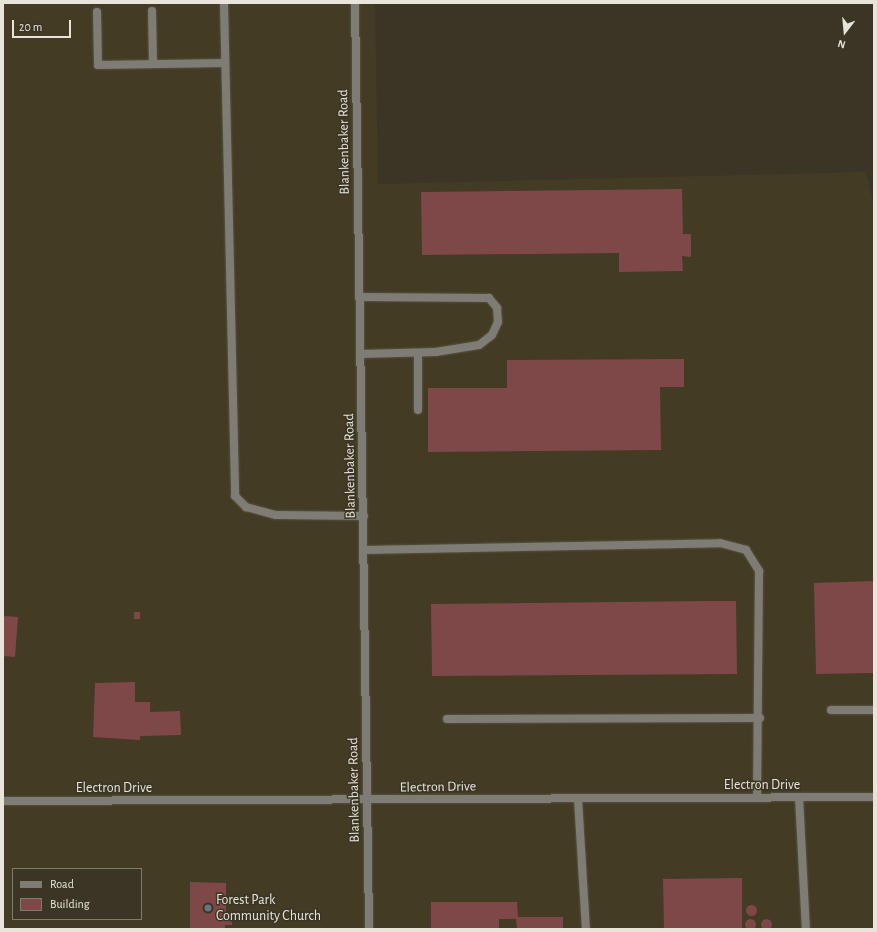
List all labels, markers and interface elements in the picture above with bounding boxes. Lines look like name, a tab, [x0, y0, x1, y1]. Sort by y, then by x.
scale bar	[14, 12, 73, 38]
north arrow	[825, 12, 865, 52]
text: 20 m	[19, 21, 42, 33]
text: N	[836, 38, 847, 50]
street label: Blankenbaker Road	[335, 89, 353, 195]
street label: Blankenbaker Road	[341, 413, 359, 519]
street label: Blankenbaker Road	[345, 737, 363, 843]
street label: Electron Drive	[724, 777, 800, 793]
street label: Electron Drive	[400, 778, 476, 796]
street label: Electron Drive	[76, 780, 152, 796]
legend	[12, 868, 142, 920]
text: Road	[50, 878, 74, 890]
place label: Forest Park Community Church	[216, 892, 321, 924]
text: Building	[50, 898, 90, 910]
marker: Forest Park Community Church	[203, 903, 213, 913]

